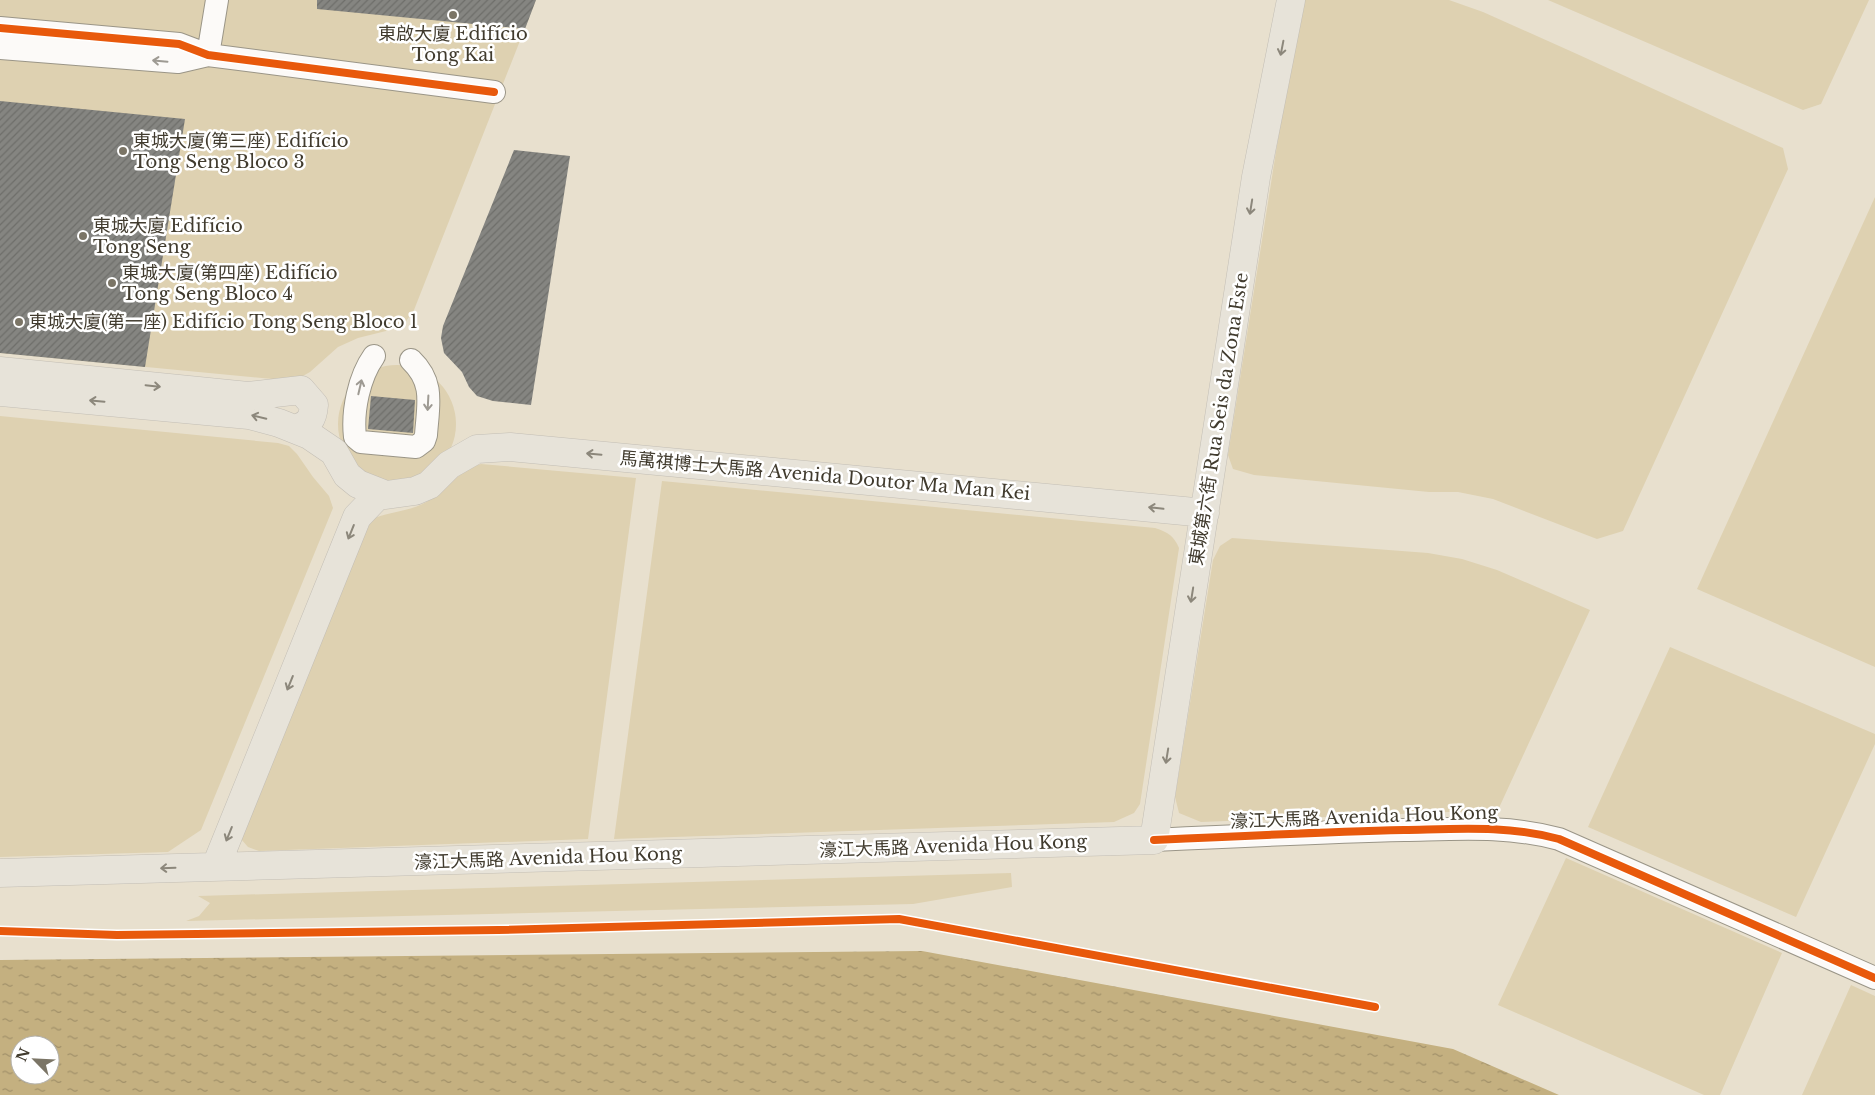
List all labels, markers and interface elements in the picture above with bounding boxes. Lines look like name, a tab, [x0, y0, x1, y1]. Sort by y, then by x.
marker: 東啟大廈 Edifício Tong Kai	[447, 9, 459, 21]
place label: 東啟大廈 Edifício Tong Kai	[378, 23, 528, 66]
one-way arrow	[1276, 39, 1286, 55]
one-way arrow	[152, 56, 168, 65]
place label: 東城大廈(第三座) Edifício Tong Seng Bloco 3	[133, 130, 349, 173]
marker: 東城大廈(第三座) Edifício Tong Seng Bloco 3	[117, 145, 129, 157]
one-way arrow	[1246, 199, 1256, 215]
place label: 東城大廈 Edifício Tong Seng	[93, 215, 243, 258]
marker: 東城大廈 Edifício Tong Seng	[77, 230, 89, 242]
place label: 東城大廈(第四座) Edifício Tong Seng Bloco 4	[122, 262, 338, 305]
street label: 東城第六街 Rua Seis da Zona Este	[1185, 271, 1253, 567]
marker: 東城大廈(第四座) Edifício Tong Seng Bloco 4	[106, 277, 118, 289]
place label: 東城大廈(第一座) Edifício Tong Seng Bloco 1	[29, 311, 418, 333]
marker: 東城大廈(第一座) Edifício Tong Seng Bloco 1	[13, 316, 25, 328]
one-way arrow	[356, 380, 365, 396]
one-way arrow	[145, 381, 161, 391]
one-way arrow	[424, 395, 433, 411]
one-way arrow	[90, 396, 106, 406]
one-way arrow	[251, 412, 267, 421]
street label: 馬萬祺博士大馬路 Avenida Doutor Ma Man Kei	[619, 447, 1031, 505]
one-way arrow	[586, 449, 602, 459]
one-way arrow	[1149, 503, 1165, 513]
one-way arrow	[346, 524, 355, 539]
one-way arrow	[1187, 587, 1197, 603]
one-way arrow	[285, 675, 294, 690]
one-way arrow	[1161, 748, 1171, 764]
street label: 濠江大馬路 Avenida Hou Kong	[1230, 801, 1499, 833]
one-way arrow	[224, 826, 234, 841]
street label: 濠江大馬路 Avenida Hou Kong	[819, 830, 1088, 862]
street label: 濠江大馬路 Avenida Hou Kong	[414, 842, 683, 874]
one-way arrow	[160, 863, 176, 872]
north arrow	[10, 1035, 60, 1085]
text: N	[12, 1045, 34, 1064]

